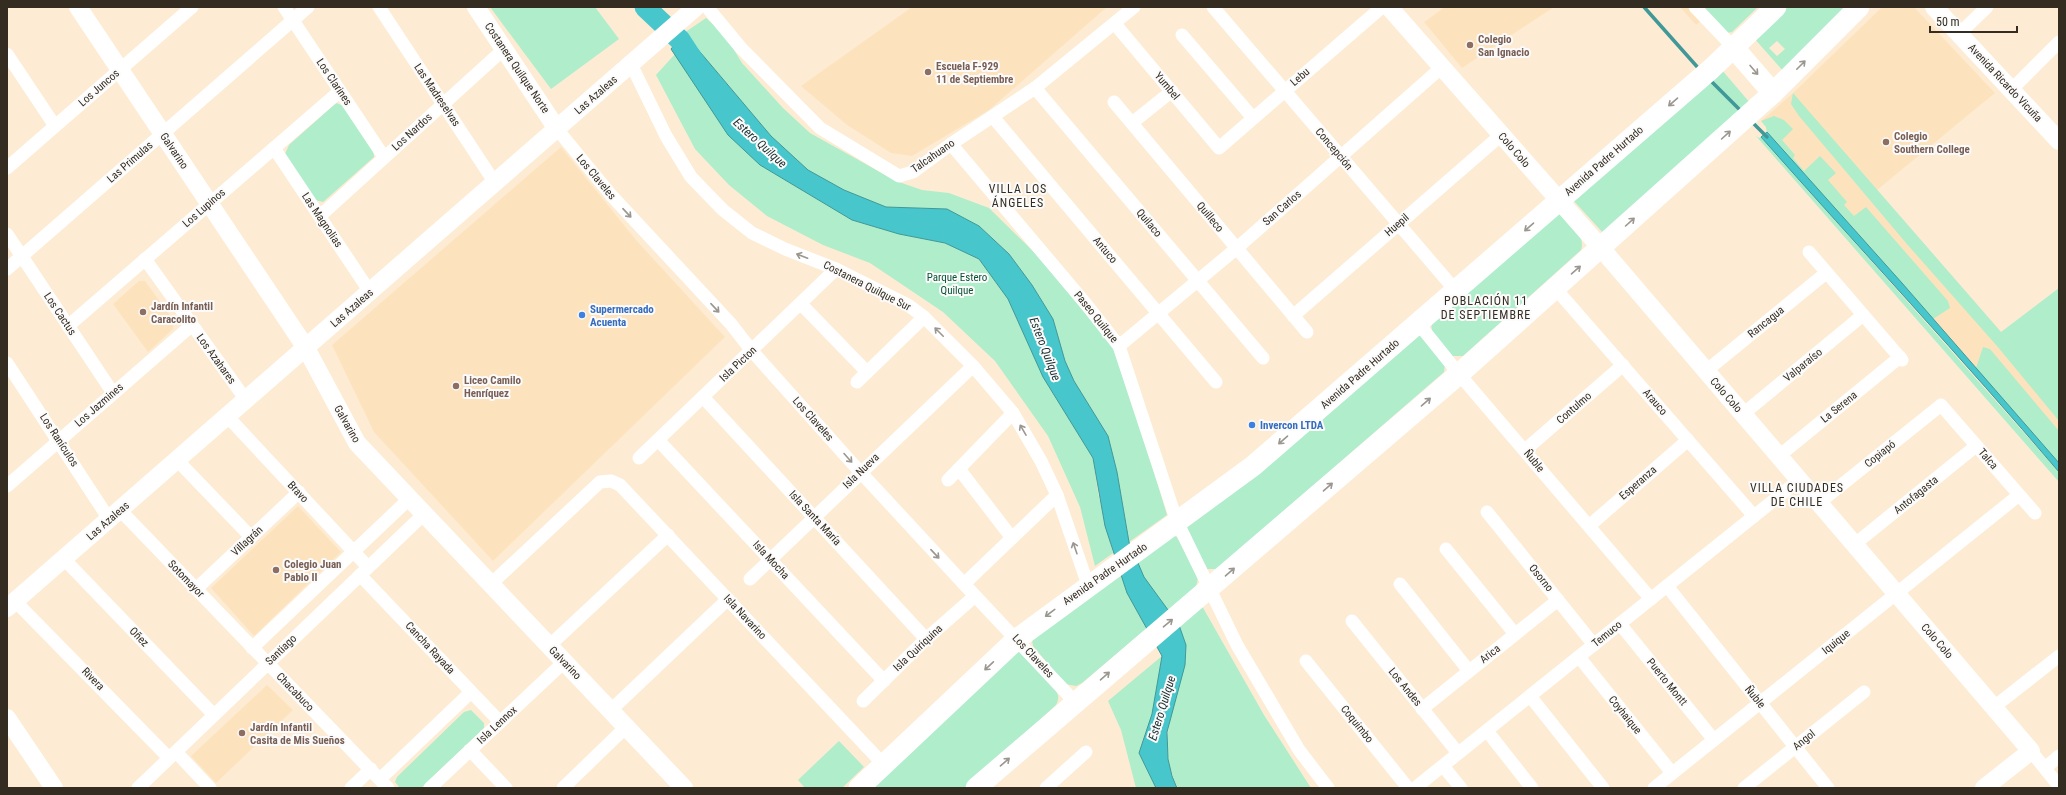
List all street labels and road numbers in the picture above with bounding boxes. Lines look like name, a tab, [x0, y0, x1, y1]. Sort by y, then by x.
street label: Costanera Quilque Norte	[482, 20, 552, 116]
street label: Avenida Ricardo Vicuña	[1965, 41, 2045, 125]
street label: Los Clarines	[314, 56, 354, 108]
street label: Las Madreselvas	[411, 61, 463, 129]
street label: Lebu	[1288, 65, 1312, 89]
street label: Los Juncos	[76, 67, 122, 109]
street label: Yumbel	[1152, 69, 1182, 103]
street label: Las Azaleas	[572, 73, 620, 117]
street label: Los Nardos	[389, 111, 435, 153]
street label: Avenida Padre Hurtado	[1562, 123, 1646, 199]
street label: Concepción	[1313, 125, 1355, 173]
street label: Galvarino	[157, 130, 191, 172]
street label: Colo Colo	[1495, 130, 1533, 171]
street label: Talcahuano	[909, 136, 958, 176]
street label: Las Primulas	[104, 139, 156, 185]
street label: Los Claveles	[573, 152, 619, 202]
street label: Los Lupinos	[180, 186, 228, 230]
street label: San Carlos	[1260, 188, 1304, 228]
street label: Las Magnolias	[299, 190, 345, 250]
street label: Quilleco	[1194, 199, 1227, 235]
street label: Quilaco	[1133, 206, 1165, 240]
street label: Huepil	[1382, 211, 1412, 239]
street label: Antuco	[1090, 234, 1120, 266]
street label: Costanera Quilque Sur	[821, 258, 914, 314]
street label: Las Azaleas	[328, 286, 376, 330]
street label: Paseo Quilque	[1071, 289, 1121, 345]
street label: Los Cactus	[41, 290, 79, 338]
street label: Rancagua	[1745, 303, 1787, 341]
street label: Los Azahares	[193, 331, 239, 387]
street label: Avenida Padre Hurtado	[1318, 336, 1402, 412]
street label: Isla Picton	[717, 344, 759, 384]
street label: Valparaíso	[1781, 345, 1825, 385]
street label: Colo Colo	[1707, 375, 1745, 416]
street label: Los Jazmines	[72, 380, 126, 430]
street label: Arauco	[1640, 386, 1670, 418]
street label: La Serena	[1818, 388, 1860, 426]
street label: Contulmo	[1554, 389, 1594, 427]
street label: Los Claveles	[790, 394, 836, 444]
street label: Galvarino	[331, 403, 363, 445]
street label: Los Ranículos	[37, 411, 81, 469]
street label: Copiapó	[1862, 437, 1898, 470]
street label: Talca	[1975, 446, 2001, 472]
street label: Ñuble	[1521, 447, 1547, 475]
street label: Isla Nueva	[840, 451, 882, 491]
street label: Esperanza	[1617, 463, 1659, 503]
street label: Antofagasta	[1891, 473, 1941, 517]
street label: Bravo	[285, 479, 311, 506]
street label: Isla Santa María	[786, 488, 844, 548]
street label: Las Azaleas	[84, 499, 132, 543]
street label: Villagrán	[229, 523, 265, 559]
street label: Isla Mocha	[750, 538, 792, 582]
street label: Avenida Padre Hurtado	[1060, 540, 1150, 608]
street label: Sotomayor	[165, 558, 207, 601]
street label: Osorno	[1526, 562, 1556, 595]
street label: Isla Navarino	[721, 592, 769, 643]
street label: Temuco	[1589, 618, 1625, 650]
street label: Cancha Rayada	[403, 619, 457, 677]
street label: Colo Colo	[1918, 621, 1956, 662]
street label: Isla Quiriquina	[891, 622, 945, 674]
street label: Oñez	[127, 625, 151, 650]
street label: Iquique	[1819, 627, 1853, 657]
street label: Santiago	[263, 632, 300, 668]
street label: Los Claveles	[1010, 632, 1056, 680]
street label: Arica	[1477, 642, 1503, 666]
street label: Galvarino	[546, 644, 584, 683]
street label: Puerto Montt	[1644, 656, 1690, 708]
street label: Rivera	[79, 665, 107, 693]
street label: Los Andes	[1386, 665, 1424, 709]
street label: Chacabuco	[273, 670, 317, 714]
street label: Ñuble	[1742, 683, 1768, 711]
street label: Coyhaique	[1606, 693, 1644, 737]
street label: Isla Lennox	[475, 703, 520, 747]
street label: Coquimbo	[1338, 703, 1376, 746]
street label: Angol	[1790, 727, 1818, 753]

